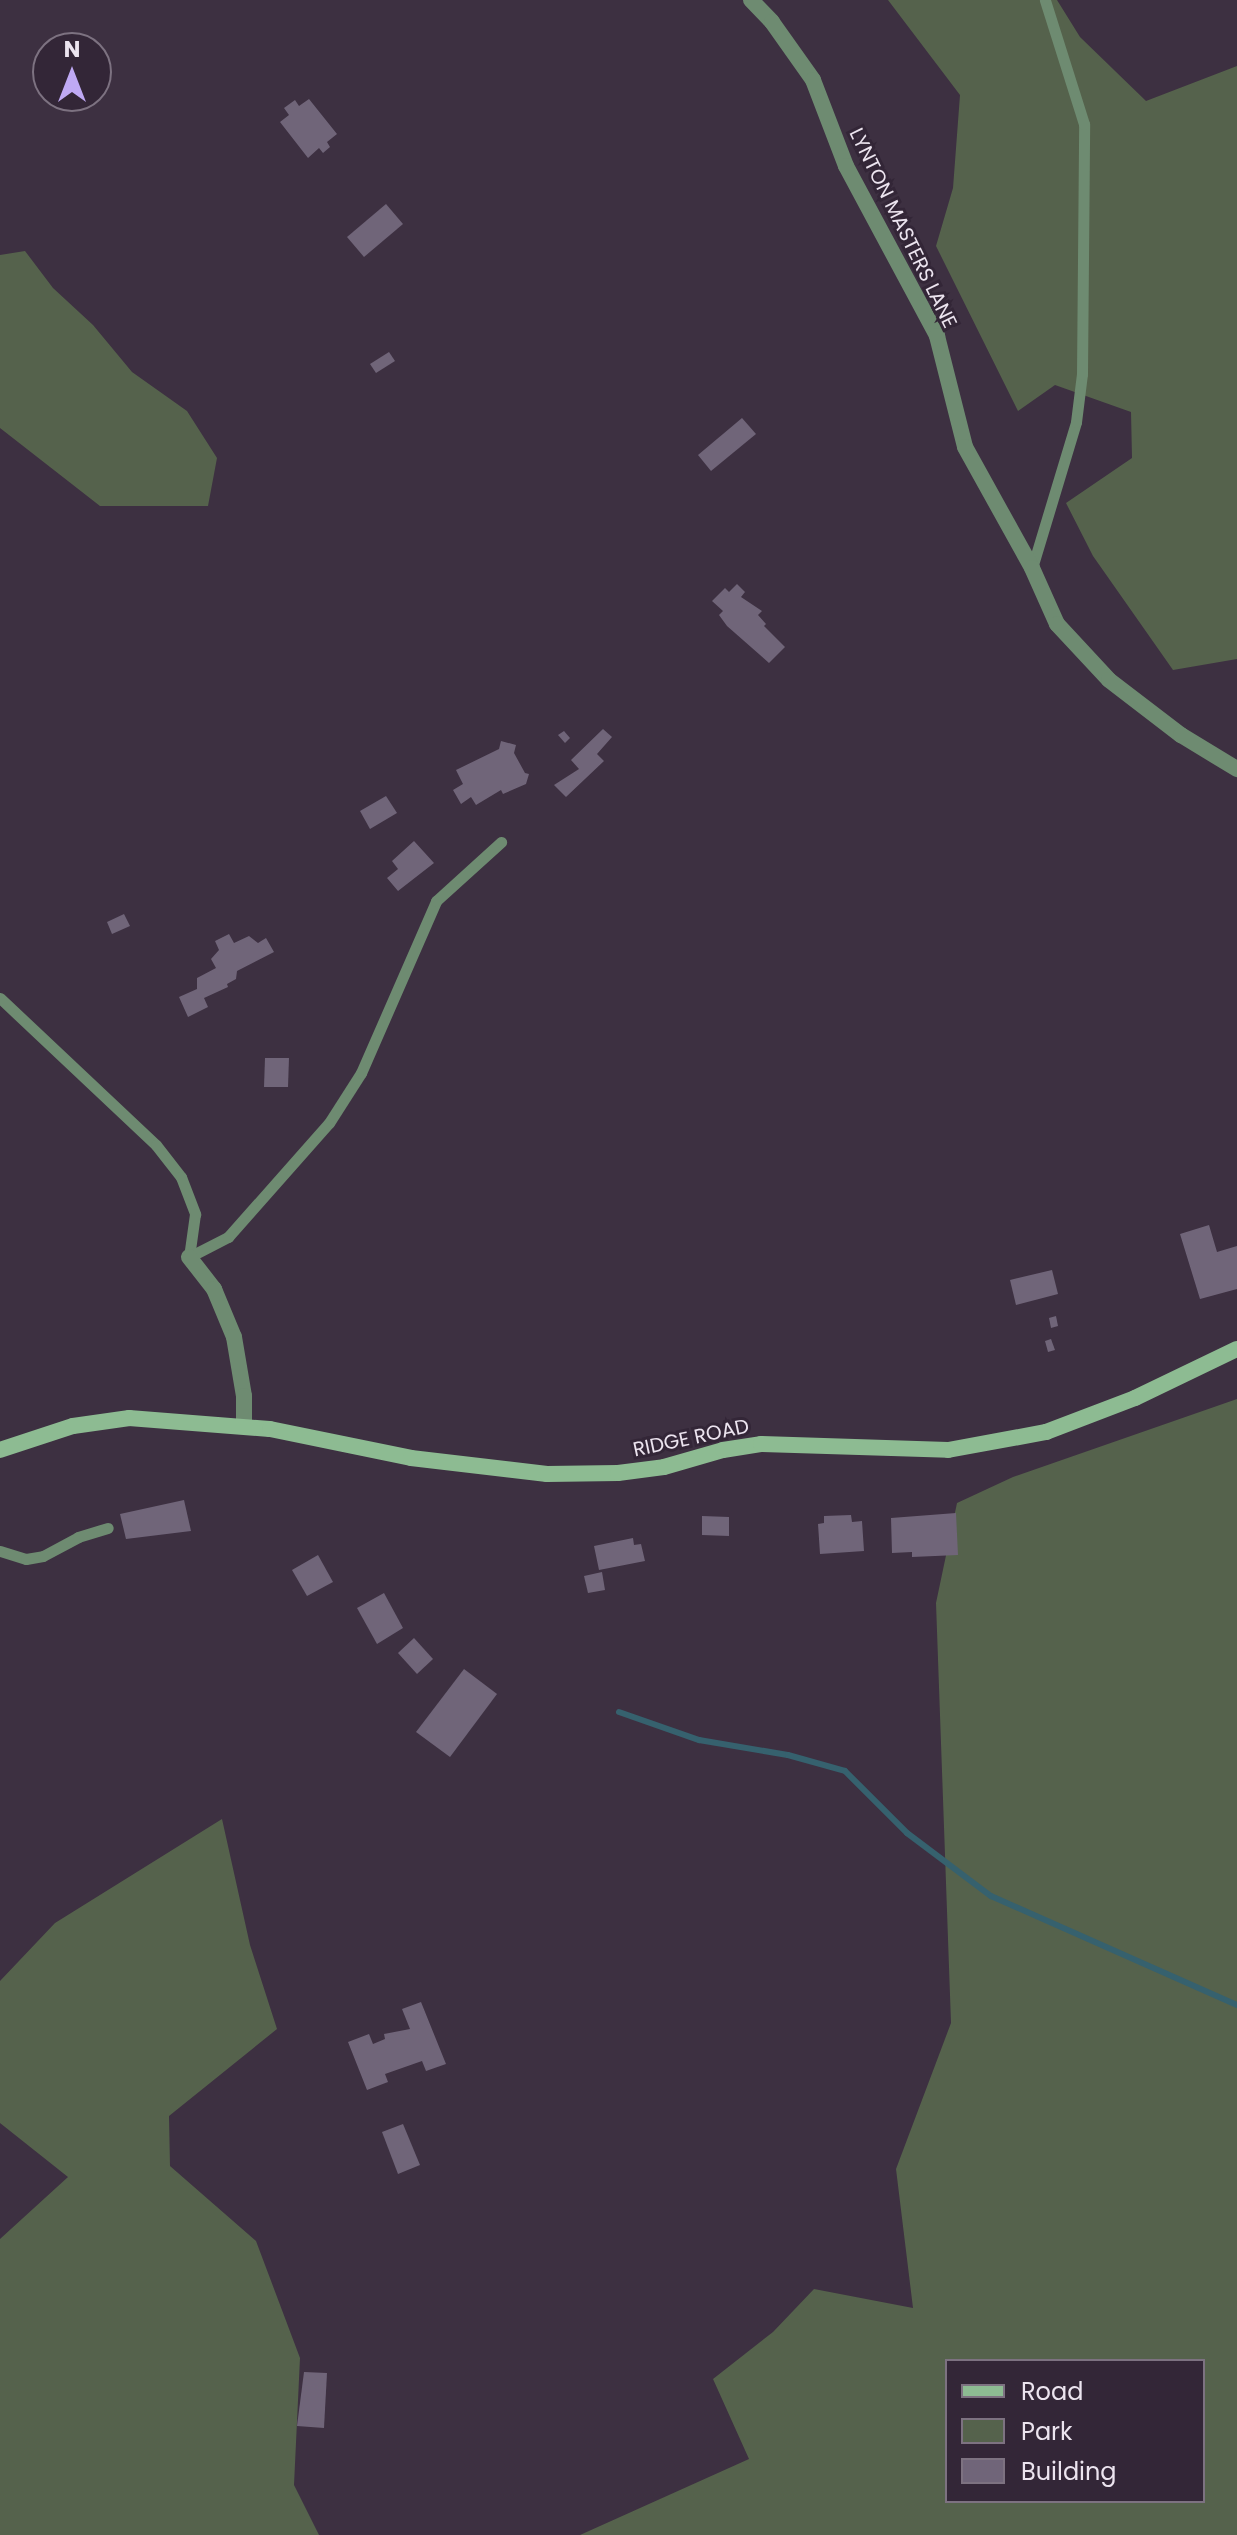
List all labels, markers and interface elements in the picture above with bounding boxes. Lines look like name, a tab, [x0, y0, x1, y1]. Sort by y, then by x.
north arrow	[32, 32, 112, 112]
text: N	[64, 34, 80, 65]
street label: LYNTON MASTERS LANE	[844, 124, 962, 332]
street label: RIDGE ROAD	[631, 1414, 751, 1462]
legend	[945, 2359, 1205, 2503]
text: Road	[1021, 2375, 1083, 2408]
text: Park	[1021, 2415, 1072, 2448]
text: Building	[1021, 2455, 1117, 2488]

